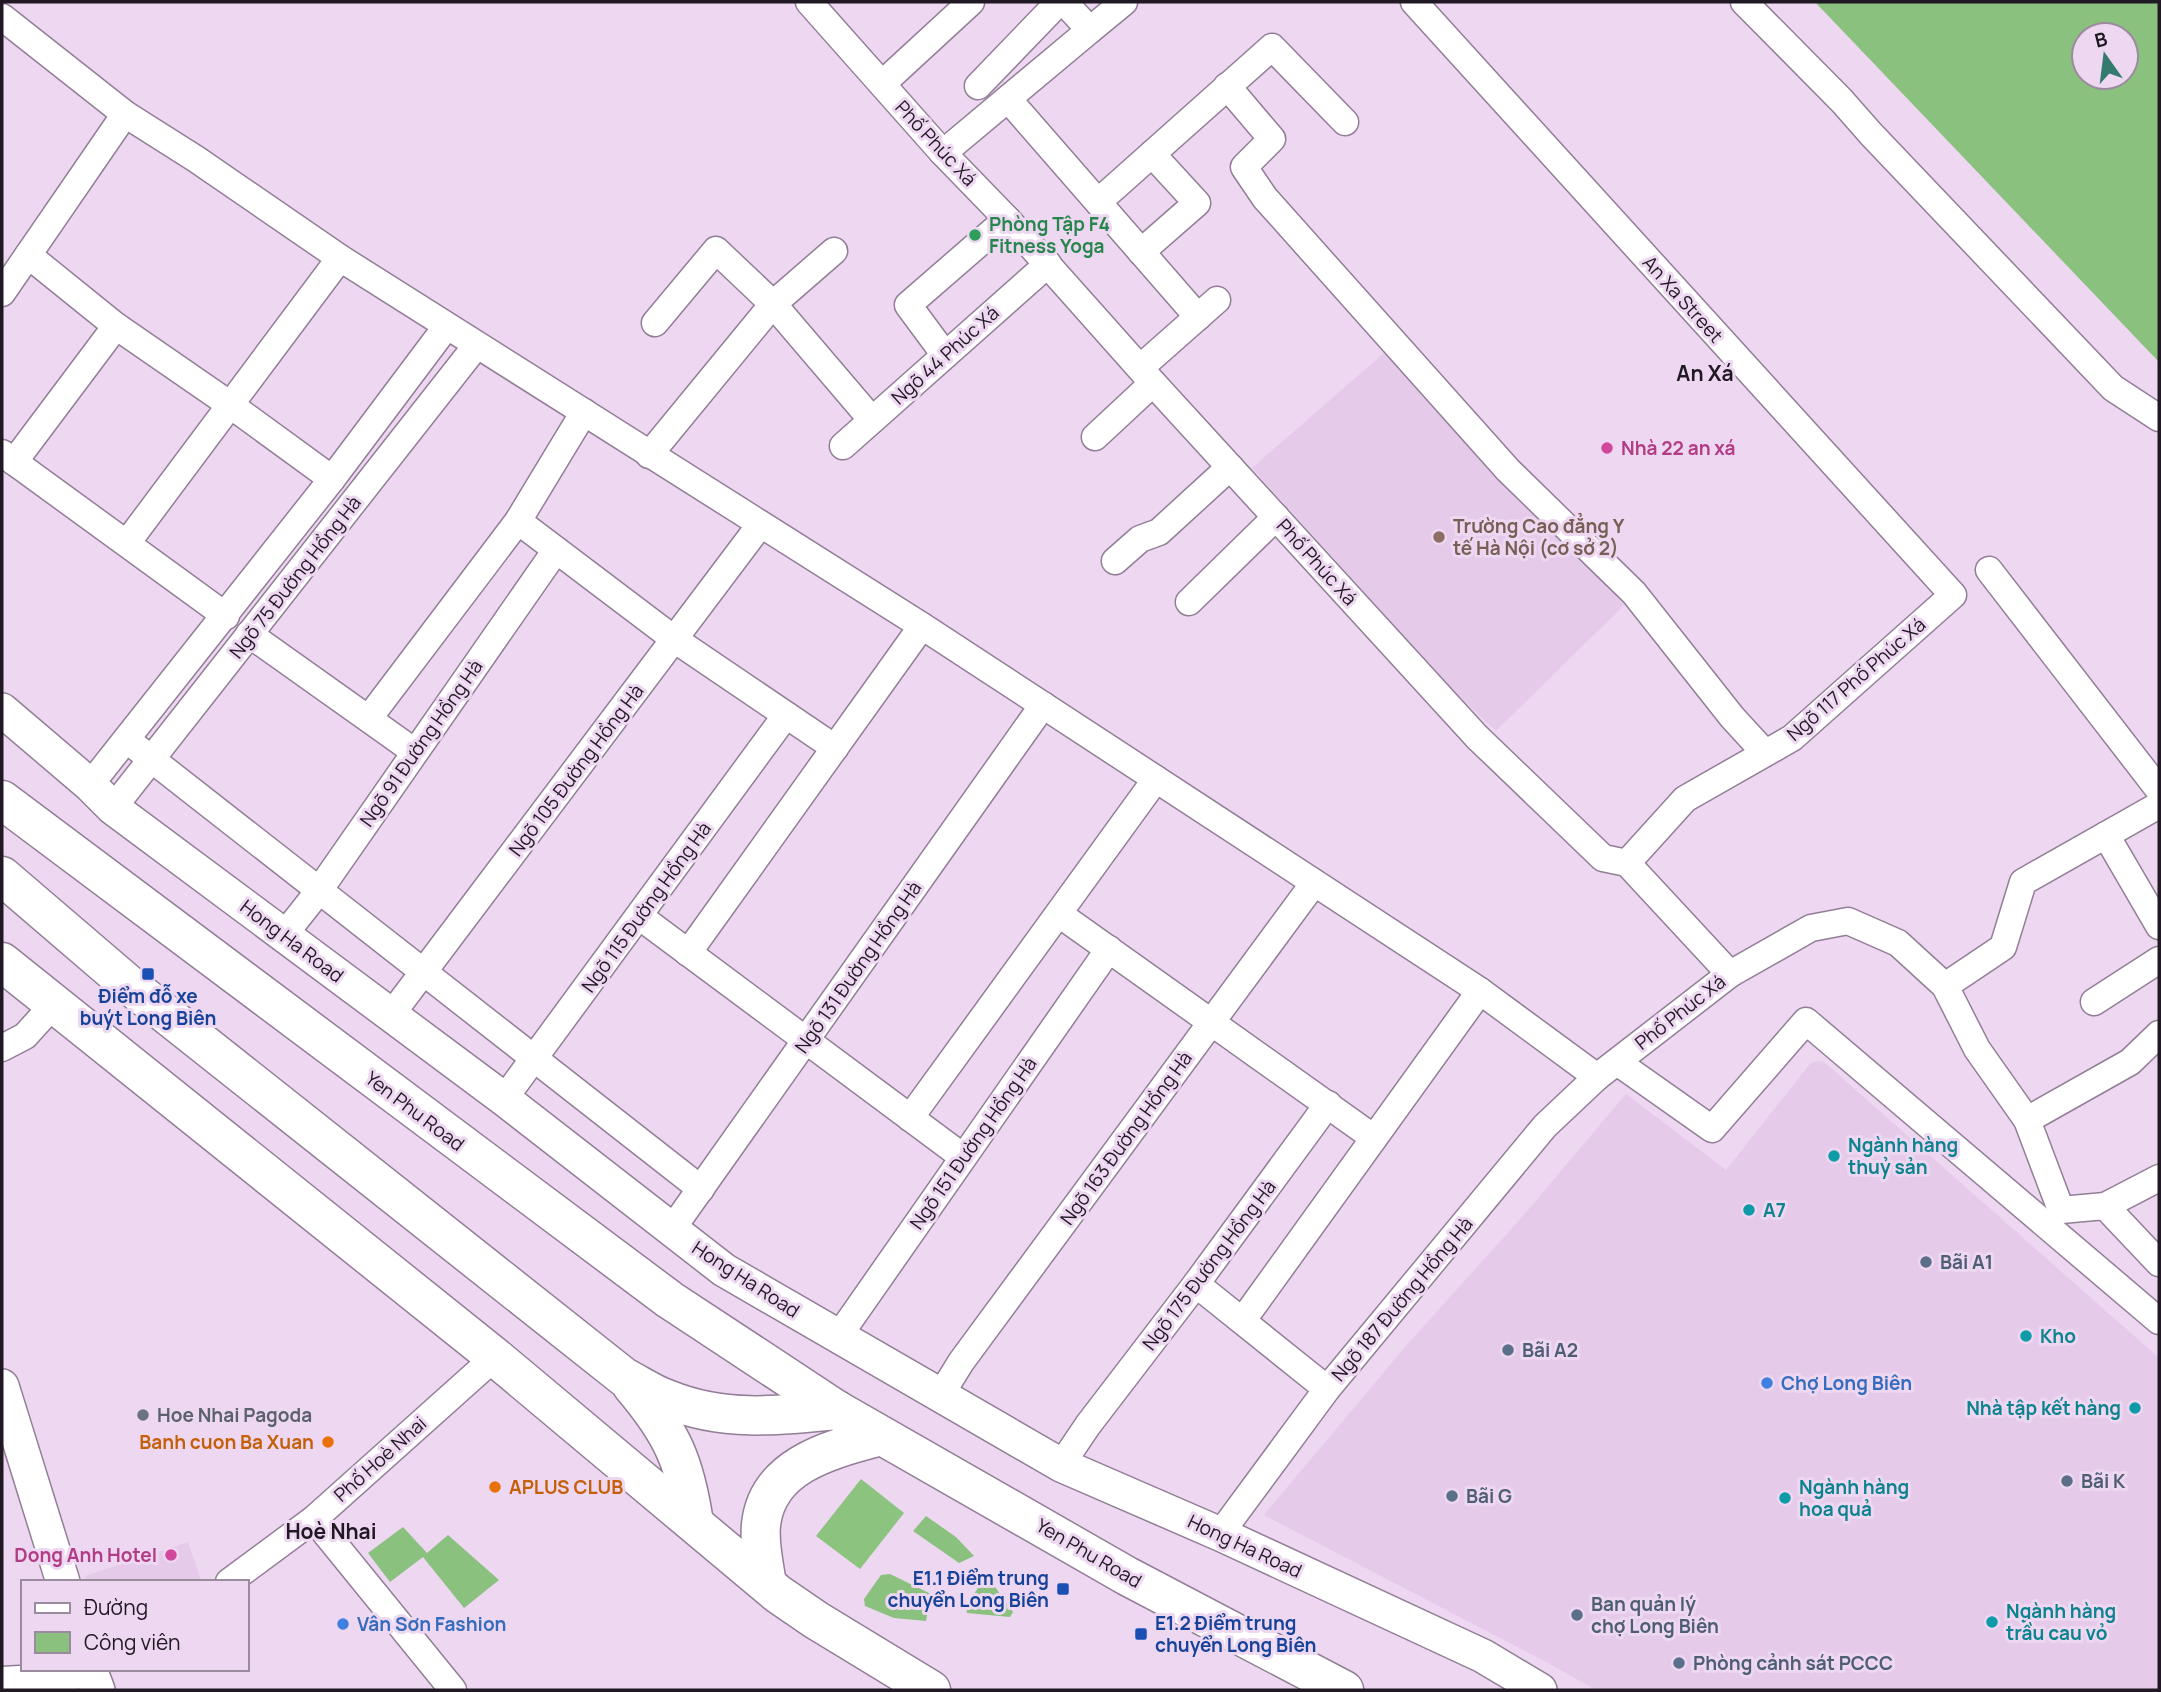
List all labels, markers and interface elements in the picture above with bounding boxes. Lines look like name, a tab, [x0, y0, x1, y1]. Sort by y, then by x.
north arrow	[2070, 21, 2140, 91]
text: B	[2092, 25, 2110, 54]
street label: Phố Phúc Xá	[890, 95, 982, 191]
place label: Phòng Tập F4 Fitness Yoga	[989, 211, 1110, 259]
marker: Phòng Tập F4 Fitness Yoga	[967, 227, 983, 243]
street label: An Xa Street	[1637, 250, 1729, 348]
street label: Ngõ 44 Phúc Xá	[886, 300, 1004, 410]
district label: An Xá	[1676, 359, 1734, 387]
place label: Nhà 22 an xá	[1621, 435, 1735, 461]
marker: Nhà 22 an xá	[1599, 440, 1615, 456]
street label: Ngõ 75 Đường Hồng Hà	[223, 490, 367, 664]
place label: Trường Cao đẳng Y tế Hà Nội (cơ sở 2)	[1453, 512, 1625, 561]
street label: Phố Phúc Xá	[1271, 513, 1363, 611]
marker: Trường Cao đẳng Y tế Hà Nội (cơ sở 2)	[1431, 529, 1447, 545]
street label: Ngõ 117 Phố Phúc Xá	[1781, 612, 1931, 746]
street label: Ngõ 91 Đường Hồng Hà	[353, 654, 489, 832]
street label: Ngõ 105 Đường Hồng Hà	[503, 679, 649, 861]
street label: Ngõ 115 Đường Hồng Hà	[575, 816, 717, 998]
street label: Ngõ 131 Đường Hồng Hà	[789, 876, 927, 1058]
street label: Hong Ha Road	[235, 894, 349, 988]
marker: Điểm đỗ xe buýt Long Biên	[140, 966, 156, 982]
street label: Phố Phúc Xá	[1629, 968, 1731, 1056]
place label: Điểm đỗ xe buýt Long Biên	[80, 983, 216, 1031]
street label: Ngõ 163 Đường Hồng Hà	[1054, 1046, 1198, 1230]
street label: Ngõ 151 Đường Hồng Hà	[904, 1052, 1042, 1234]
street label: Yen Phu Road	[360, 1065, 470, 1157]
place label: Ngành hàng thuỷ sản	[1848, 1132, 1958, 1180]
marker: Ngành hàng thuỷ sản	[1826, 1148, 1842, 1164]
street label: Ngõ 175 Đường Hồng Hà	[1136, 1175, 1282, 1355]
place label: A7	[1763, 1197, 1786, 1223]
marker: A7	[1741, 1202, 1757, 1218]
street label: Ngõ 187 Đường Hồng Hà	[1325, 1211, 1479, 1387]
street label: Hong Ha Road	[687, 1235, 805, 1323]
place label: Bãi A1	[1940, 1249, 1993, 1275]
marker: Bãi A1	[1918, 1254, 1934, 1270]
place label: Kho	[2040, 1323, 2076, 1349]
marker: Kho	[2018, 1328, 2034, 1344]
place label: Bãi A2	[1522, 1337, 1578, 1363]
marker: Bãi A2	[1500, 1342, 1516, 1358]
place label: Chợ Long Biên	[1781, 1370, 1912, 1396]
marker: Chợ Long Biên	[1759, 1375, 1775, 1391]
place label: Nhà tập kết hàng	[1966, 1395, 2121, 1421]
marker: Nhà tập kết hàng	[2127, 1400, 2143, 1416]
place label: Hoe Nhai Pagoda	[157, 1402, 312, 1428]
marker: Hoe Nhai Pagoda	[135, 1407, 151, 1423]
street label: Phố Hoè Nhai	[328, 1410, 432, 1508]
place label: Banh cuon Ba Xuan	[139, 1429, 314, 1455]
marker: Banh cuon Ba Xuan	[320, 1434, 336, 1450]
place label: Bãi K	[2081, 1468, 2126, 1494]
marker: Bãi K	[2059, 1473, 2075, 1489]
place label: APLUS CLUB	[509, 1474, 623, 1500]
place label: Ngành hàng hoa quả	[1799, 1474, 1909, 1522]
marker: APLUS CLUB	[487, 1479, 503, 1495]
place label: Bãi G	[1466, 1483, 1512, 1509]
marker: Bãi G	[1444, 1488, 1460, 1504]
marker: Ngành hàng hoa quả	[1777, 1490, 1793, 1506]
street label: Hong Ha Road	[1184, 1508, 1306, 1584]
street label: Yen Phu Road	[1031, 1512, 1147, 1594]
district label: Hoè Nhai	[285, 1517, 377, 1545]
place label: Dong Anh Hotel	[14, 1542, 157, 1568]
marker: Dong Anh Hotel	[163, 1547, 179, 1563]
place label: E1.1 Điểm trung chuyển Long Biên	[888, 1565, 1049, 1613]
legend	[21, 1580, 248, 1671]
marker: E1.1 Điểm trung chuyển Long Biên	[1055, 1581, 1071, 1597]
place label: Ban quản lý chợ Long Biên	[1591, 1591, 1719, 1639]
text: Đường	[84, 1593, 148, 1621]
place label: Ngành hàng trầu cau vỏ	[2006, 1598, 2116, 1646]
marker: Ban quản lý chợ Long Biên	[1569, 1607, 1585, 1623]
place label: E1.2 Điểm trung chuyển Long Biên	[1155, 1610, 1316, 1658]
place label: Vân Sơn Fashion	[357, 1611, 507, 1637]
marker: Ngành hàng trầu cau vỏ	[1984, 1614, 2000, 1630]
marker: Vân Sơn Fashion	[335, 1616, 351, 1632]
marker: E1.2 Điểm trung chuyển Long Biên	[1133, 1626, 1149, 1642]
text: Công viên	[84, 1628, 181, 1656]
place label: Phòng cảnh sát PCCC	[1693, 1650, 1893, 1676]
marker: Phòng cảnh sát PCCC	[1671, 1655, 1687, 1671]

